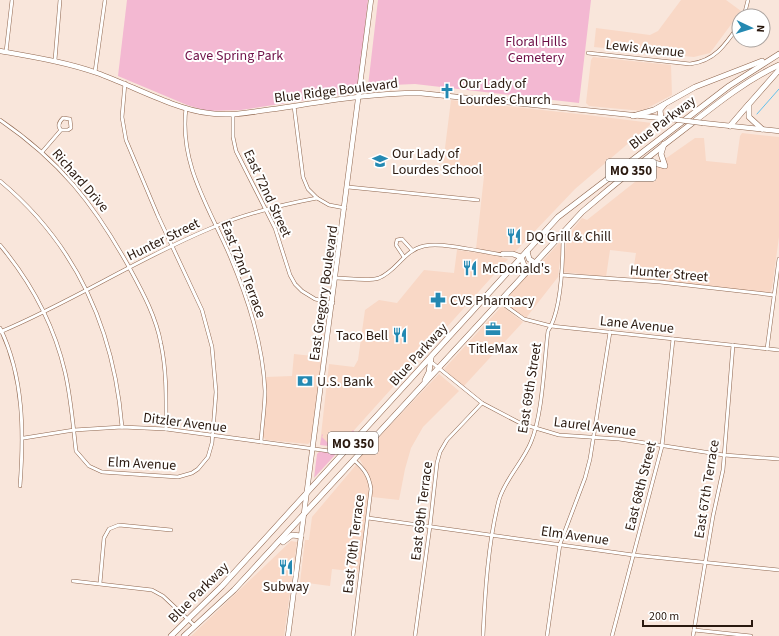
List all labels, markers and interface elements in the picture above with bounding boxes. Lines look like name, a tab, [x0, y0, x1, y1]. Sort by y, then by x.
north arrow	[731, 8, 771, 48]
text: N	[753, 24, 768, 33]
park label: Floral Hills Cemetery	[505, 32, 567, 68]
street label: Lewis Avenue	[605, 35, 685, 63]
park label: Cave Spring Park	[185, 46, 283, 66]
street label: Blue Ridge Boulevard	[273, 73, 399, 109]
place label: Our Lady of Lourdes Church	[459, 74, 551, 110]
church icon: Our Lady of Lourdes Church	[438, 82, 456, 100]
street label: Blue Parkway	[625, 91, 700, 155]
place label: Our Lady of Lourdes School	[392, 144, 483, 180]
street label: Richard Drive	[47, 145, 113, 217]
street label: East 72nd Street	[238, 146, 296, 241]
school or university icon: Our Lady of Lourdes School	[371, 152, 389, 170]
road number: MO 350	[606, 159, 656, 181]
street label: Hunter Street	[124, 214, 203, 266]
street label: East 72nd Terrace	[215, 218, 271, 321]
street label: East Gregory Boulevard	[305, 224, 343, 362]
restaurant icon: DQ Grill & Chill	[505, 227, 523, 245]
place label: DQ Grill & Chill	[526, 227, 612, 247]
restaurant icon: McDonald's	[461, 259, 479, 277]
place label: McDonald's	[482, 259, 550, 279]
street label: Hunter Street	[629, 261, 709, 287]
pharmacy icon: CVS Pharmacy	[429, 291, 447, 309]
place label: CVS Pharmacy	[450, 291, 535, 311]
street label: Lane Avenue	[599, 311, 675, 339]
street label: Blue Parkway	[385, 318, 453, 391]
office icon: TitleMax	[484, 320, 502, 338]
place label: Taco Bell	[336, 326, 388, 346]
restaurant icon: Taco Bell	[391, 326, 409, 344]
place label: TitleMax	[468, 339, 519, 359]
street label: East 69th Street	[513, 341, 547, 435]
bank icon: U.S. Bank	[296, 372, 314, 390]
place label: U.S. Bank	[317, 372, 373, 392]
street label: Ditzler Avenue	[142, 408, 228, 438]
street label: Laurel Avenue	[553, 412, 637, 442]
road number: MO 350	[328, 432, 378, 454]
street label: East 67th Terrace	[689, 438, 725, 540]
street label: East 68th Street	[620, 439, 662, 533]
street label: Elm Avenue	[107, 452, 177, 476]
street label: East 69th Terrace	[406, 460, 438, 562]
street label: East 70th Terrace	[338, 493, 370, 595]
street label: Elm Avenue	[540, 521, 610, 551]
street label: Blue Parkway	[164, 557, 234, 628]
restaurant icon: Subway	[277, 558, 295, 576]
place label: Subway	[263, 577, 310, 597]
scale bar	[643, 602, 752, 628]
text: 200 m	[649, 608, 679, 625]

